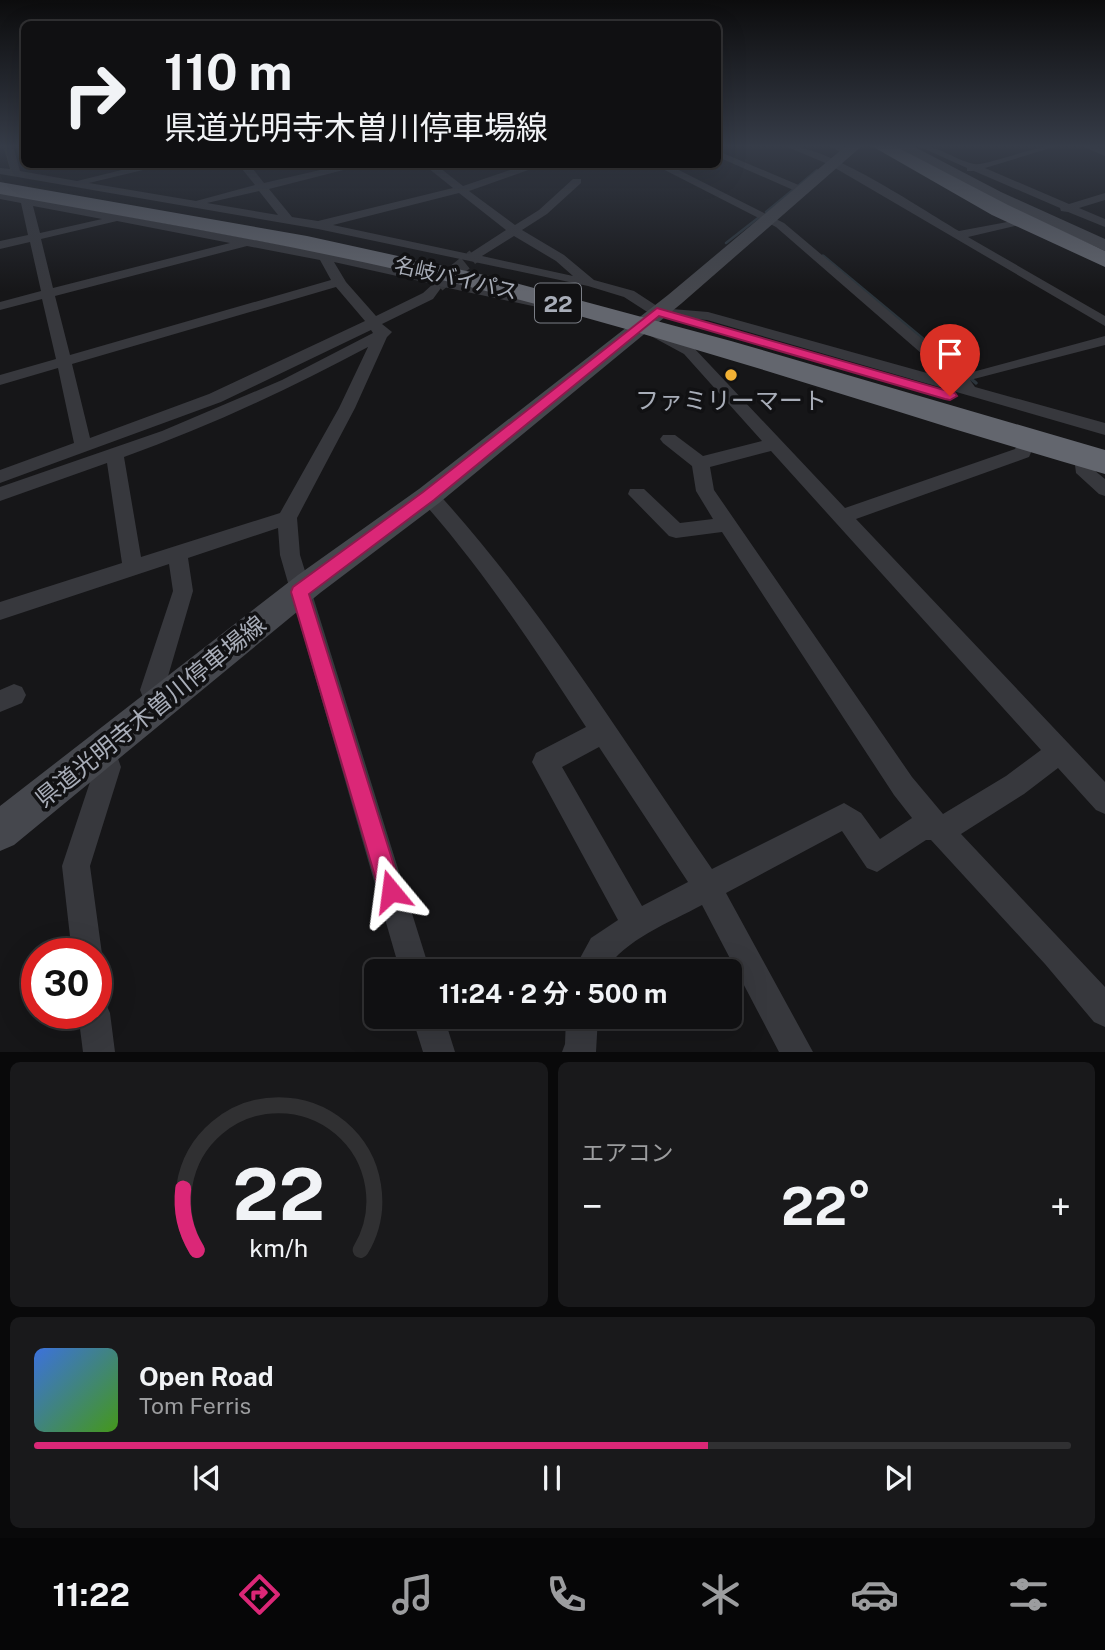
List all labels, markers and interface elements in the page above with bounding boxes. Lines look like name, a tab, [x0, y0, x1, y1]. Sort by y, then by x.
text: 110 m	[164, 43, 292, 101]
icon: right	[49, 49, 140, 140]
text: 県道光明寺木曽川停車場線	[164, 109, 548, 146]
street label: 名岐バイパス	[392, 252, 520, 304]
road number: 22	[535, 284, 581, 322]
pin	[920, 324, 980, 396]
icon: arrive	[931, 335, 969, 373]
marker: ファミリーマート	[723, 367, 739, 383]
place label: ファミリーマート	[635, 386, 827, 414]
street label: 県道光明寺木曽川停車場線	[29, 609, 271, 813]
position arrow	[354, 854, 428, 928]
speed limit sign: 30	[21, 938, 112, 1029]
text: 11:24 · 2 分 · 500 m	[439, 978, 667, 1009]
text: エアコン	[582, 1139, 674, 1166]
text: 22	[233, 1152, 325, 1237]
text: 22°	[781, 1176, 872, 1237]
text: −	[582, 1184, 603, 1229]
text: +	[1050, 1184, 1071, 1229]
text: km/h	[249, 1233, 308, 1263]
text: Open Road	[139, 1361, 274, 1392]
text: Tom Ferris	[139, 1392, 251, 1419]
icon: previous	[188, 1459, 226, 1497]
icon: pause	[533, 1459, 571, 1497]
icon: next	[879, 1459, 917, 1497]
icon: directions	[235, 1570, 284, 1619]
icon: music	[388, 1570, 437, 1619]
icon: phone	[542, 1570, 591, 1619]
icon: climate	[696, 1570, 745, 1619]
icon: car	[850, 1570, 899, 1619]
icon: filters	[1004, 1570, 1053, 1619]
text: 11:22	[52, 1576, 130, 1613]

